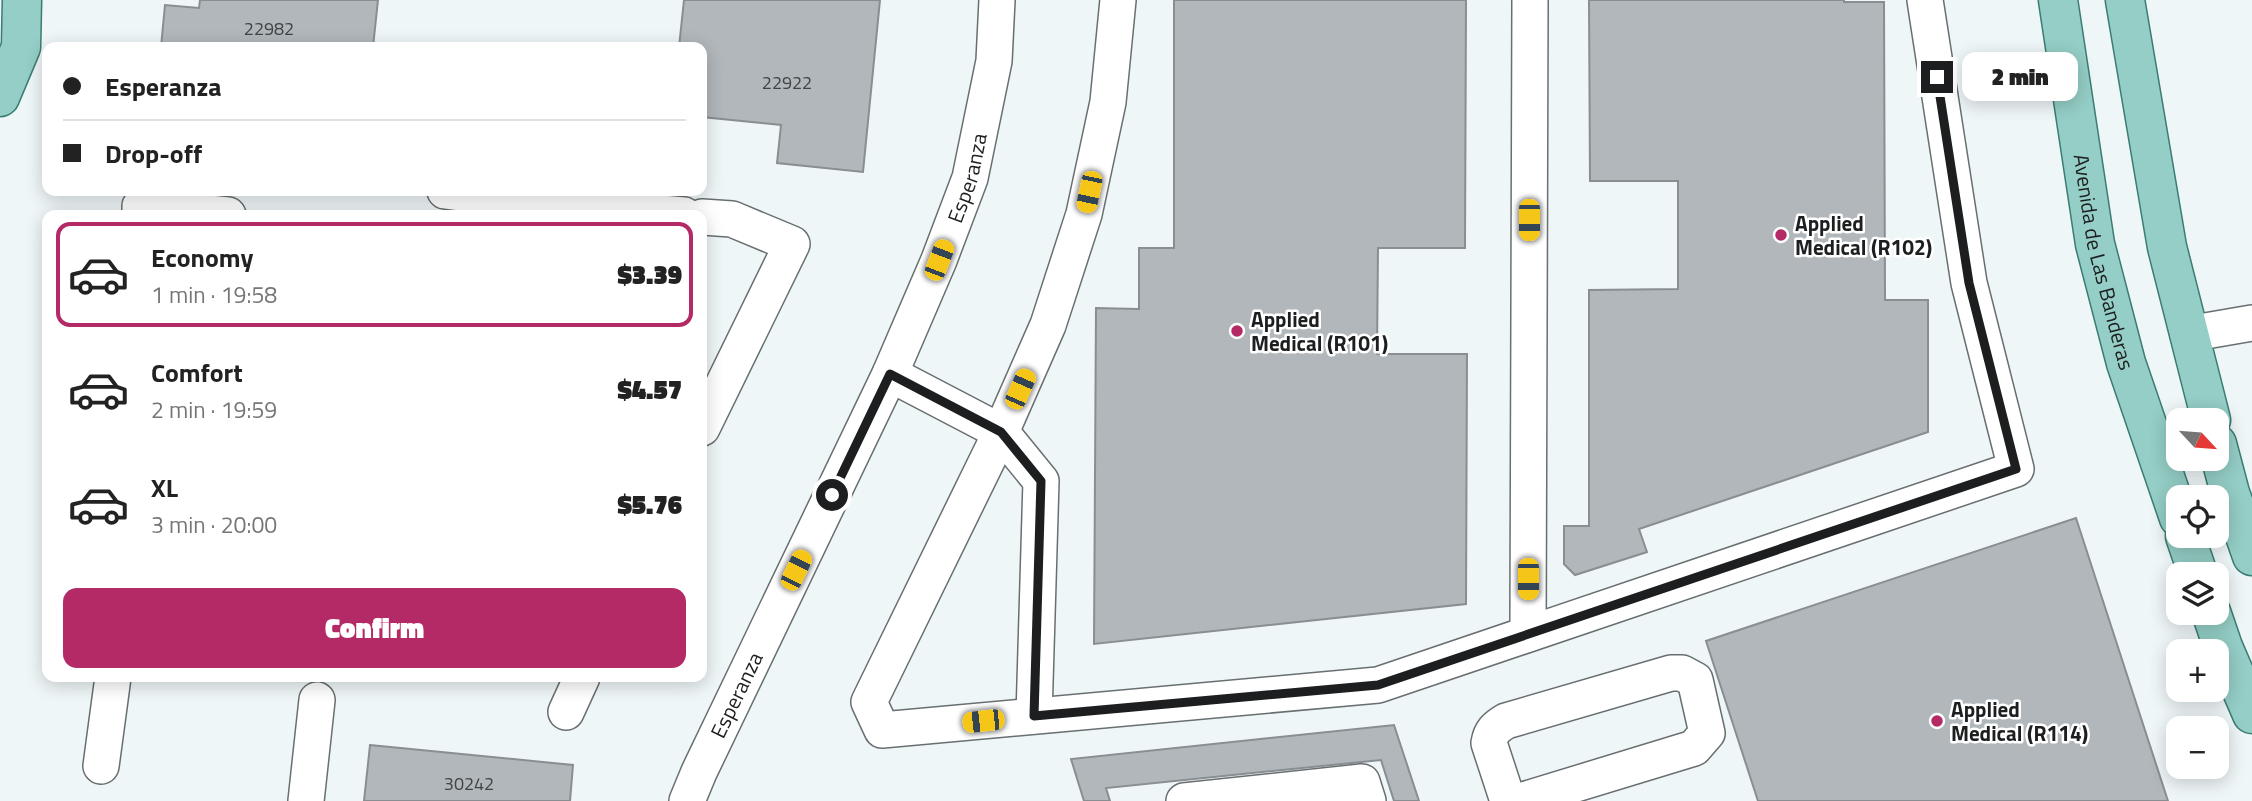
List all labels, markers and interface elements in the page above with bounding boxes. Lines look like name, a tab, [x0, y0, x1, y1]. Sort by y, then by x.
house number: 22982	[244, 15, 294, 42]
callout: 2 min	[1962, 52, 2077, 102]
text: 2 min	[1991, 59, 2049, 94]
route end	[1921, 61, 1953, 93]
text: Esperanza	[105, 67, 222, 106]
house number: 22922	[762, 69, 812, 96]
street label: Esperanza	[939, 130, 995, 227]
text: Drop-off	[105, 134, 202, 173]
street label: Avenida de Las Banderas	[2066, 152, 2143, 374]
car	[1075, 169, 1104, 215]
car	[1519, 199, 1540, 241]
place label: Applied Medical (R102)	[1795, 207, 1932, 263]
marker: Applied Medical (R102)	[1773, 227, 1789, 243]
car	[922, 237, 957, 283]
text: Economy	[151, 238, 253, 277]
icon: car	[67, 243, 130, 306]
text: $3.39	[617, 255, 682, 294]
text: 1 min · 19:58	[151, 277, 277, 312]
place label: Applied Medical (R101)	[1251, 303, 1388, 359]
marker: Applied Medical (R101)	[1229, 323, 1245, 339]
text: Comfort	[151, 353, 243, 392]
icon: car	[67, 358, 130, 421]
car	[1002, 366, 1039, 412]
text: $4.57	[617, 370, 682, 409]
text: 2 min · 19:59	[151, 392, 277, 427]
north arrow	[2166, 408, 2230, 471]
map controls	[2166, 408, 2229, 779]
text: XL	[151, 468, 178, 507]
icon: car	[67, 473, 130, 536]
route start	[816, 479, 848, 511]
text: $5.76	[617, 485, 682, 524]
button: locate	[2166, 485, 2229, 548]
text: 3 min · 20:00	[151, 507, 277, 542]
car	[778, 547, 815, 593]
car	[1518, 558, 1539, 600]
button: layers	[2166, 562, 2229, 625]
button: Confirm	[63, 588, 686, 668]
button: +	[2166, 639, 2229, 702]
street label: Esperanza	[702, 646, 771, 743]
place label: Applied Medical (R114)	[1951, 693, 2088, 749]
car	[962, 708, 1005, 734]
marker: Applied Medical (R114)	[1929, 713, 1945, 729]
button: −	[2166, 716, 2229, 779]
house number: 30242	[444, 770, 494, 797]

